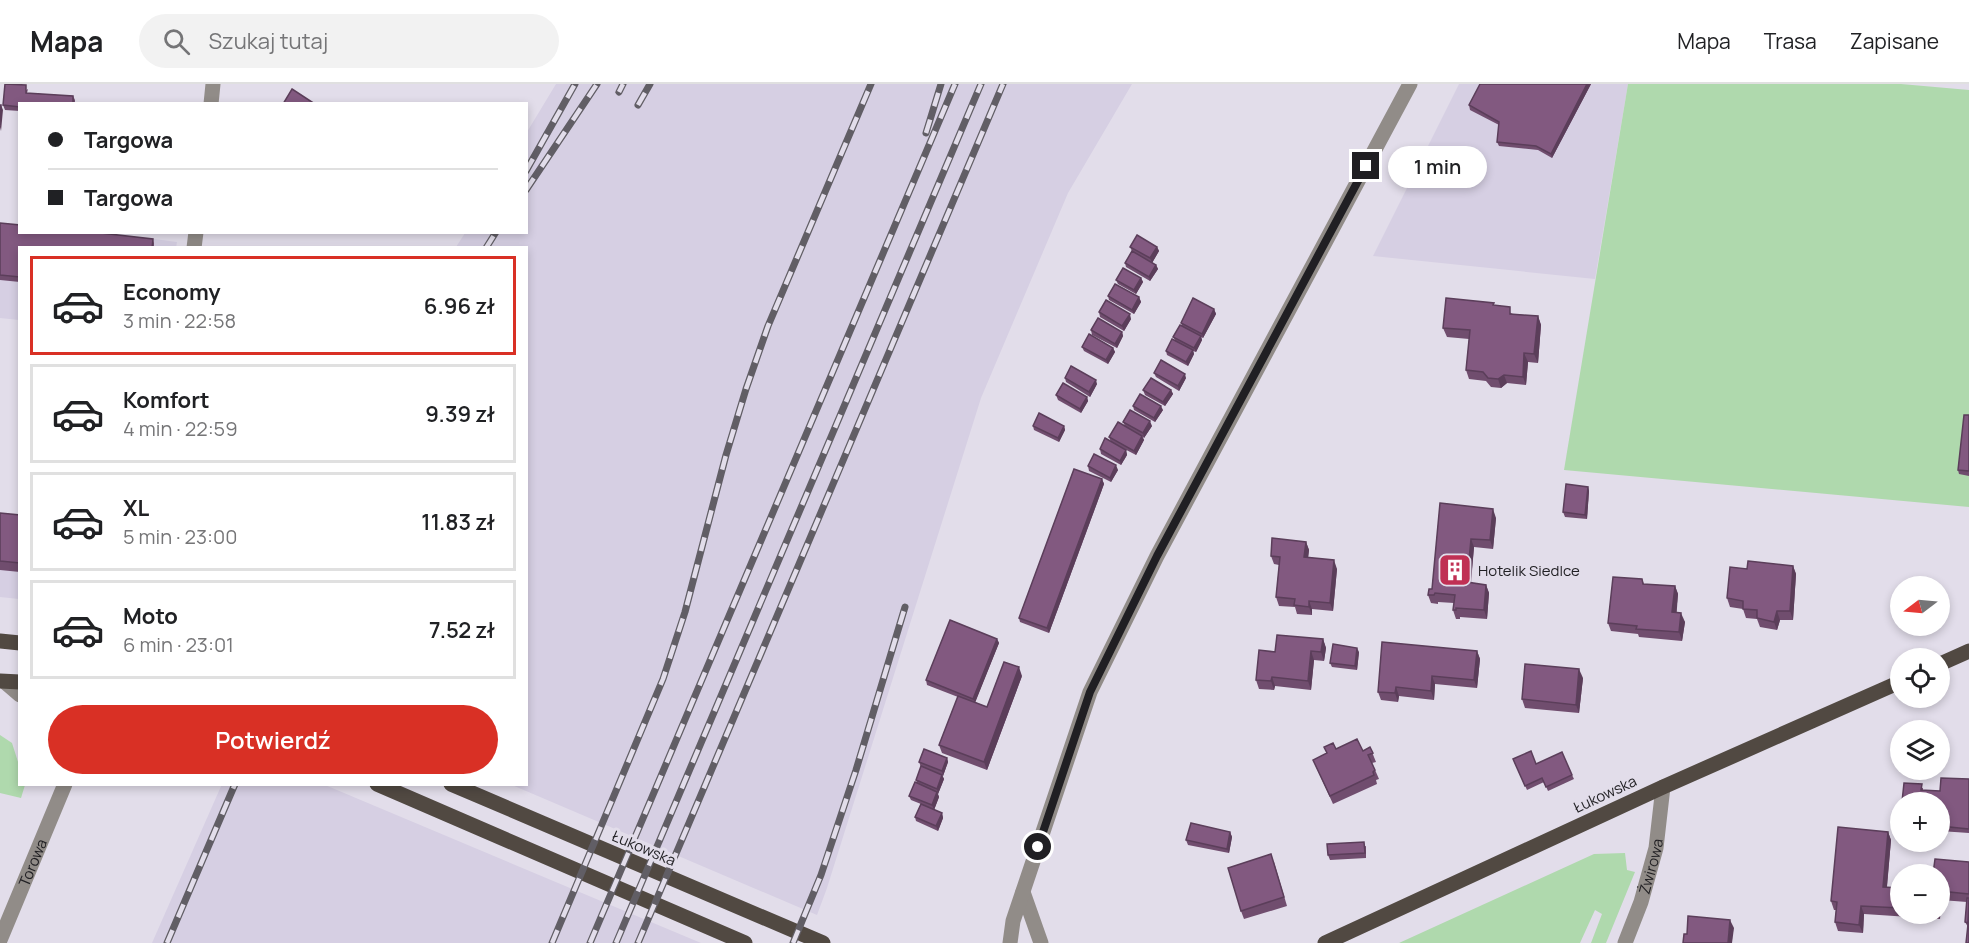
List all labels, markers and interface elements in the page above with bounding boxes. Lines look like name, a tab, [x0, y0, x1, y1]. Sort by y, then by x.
search box	[139, 14, 559, 68]
text: Mapa	[30, 22, 103, 60]
icon: search	[160, 25, 193, 58]
text: Szukaj tutaj	[208, 26, 328, 56]
text: Mapa	[1677, 27, 1731, 55]
text: Trasa	[1764, 27, 1817, 55]
text: Zapisane	[1850, 27, 1939, 55]
text: Targowa	[84, 125, 173, 155]
callout: 1 min	[1387, 145, 1486, 187]
route end	[1352, 152, 1379, 179]
text: 1 min	[1414, 153, 1461, 180]
text: Targowa	[84, 183, 173, 213]
text: Economy	[123, 277, 221, 307]
icon: car	[51, 279, 105, 333]
text: 6.96 zł	[424, 291, 495, 321]
text: 3 min · 22:58	[123, 307, 236, 334]
text: Komfort	[123, 385, 210, 415]
icon: car	[51, 387, 105, 441]
text: 9.39 zł	[425, 399, 495, 429]
text: 4 min · 22:59	[123, 415, 238, 442]
text: XL	[123, 493, 149, 523]
icon: car	[51, 495, 105, 549]
text: 11.83 zł	[421, 507, 495, 537]
text: 5 min · 23:00	[123, 523, 237, 550]
building icon: Hotelik Siedlce	[1437, 552, 1473, 588]
place label: Hotelik Siedlce	[1478, 560, 1580, 581]
north arrow	[1890, 576, 1950, 636]
map controls	[1890, 576, 1950, 924]
text: Moto	[123, 601, 178, 631]
icon: car	[51, 603, 105, 657]
text: 7.52 zł	[429, 615, 495, 645]
text: 6 min · 23:01	[123, 631, 234, 658]
button: locate	[1890, 648, 1950, 708]
button: Potwierdź	[48, 705, 498, 774]
button: layers	[1890, 720, 1950, 780]
street label: Łukowska	[1570, 770, 1640, 818]
button: +	[1890, 792, 1950, 852]
street label: Łukowska	[609, 825, 679, 871]
route start	[1024, 833, 1051, 860]
street label: Torowa	[13, 835, 52, 890]
street label: Żwirowa	[1633, 838, 1667, 896]
button: −	[1890, 864, 1950, 924]

